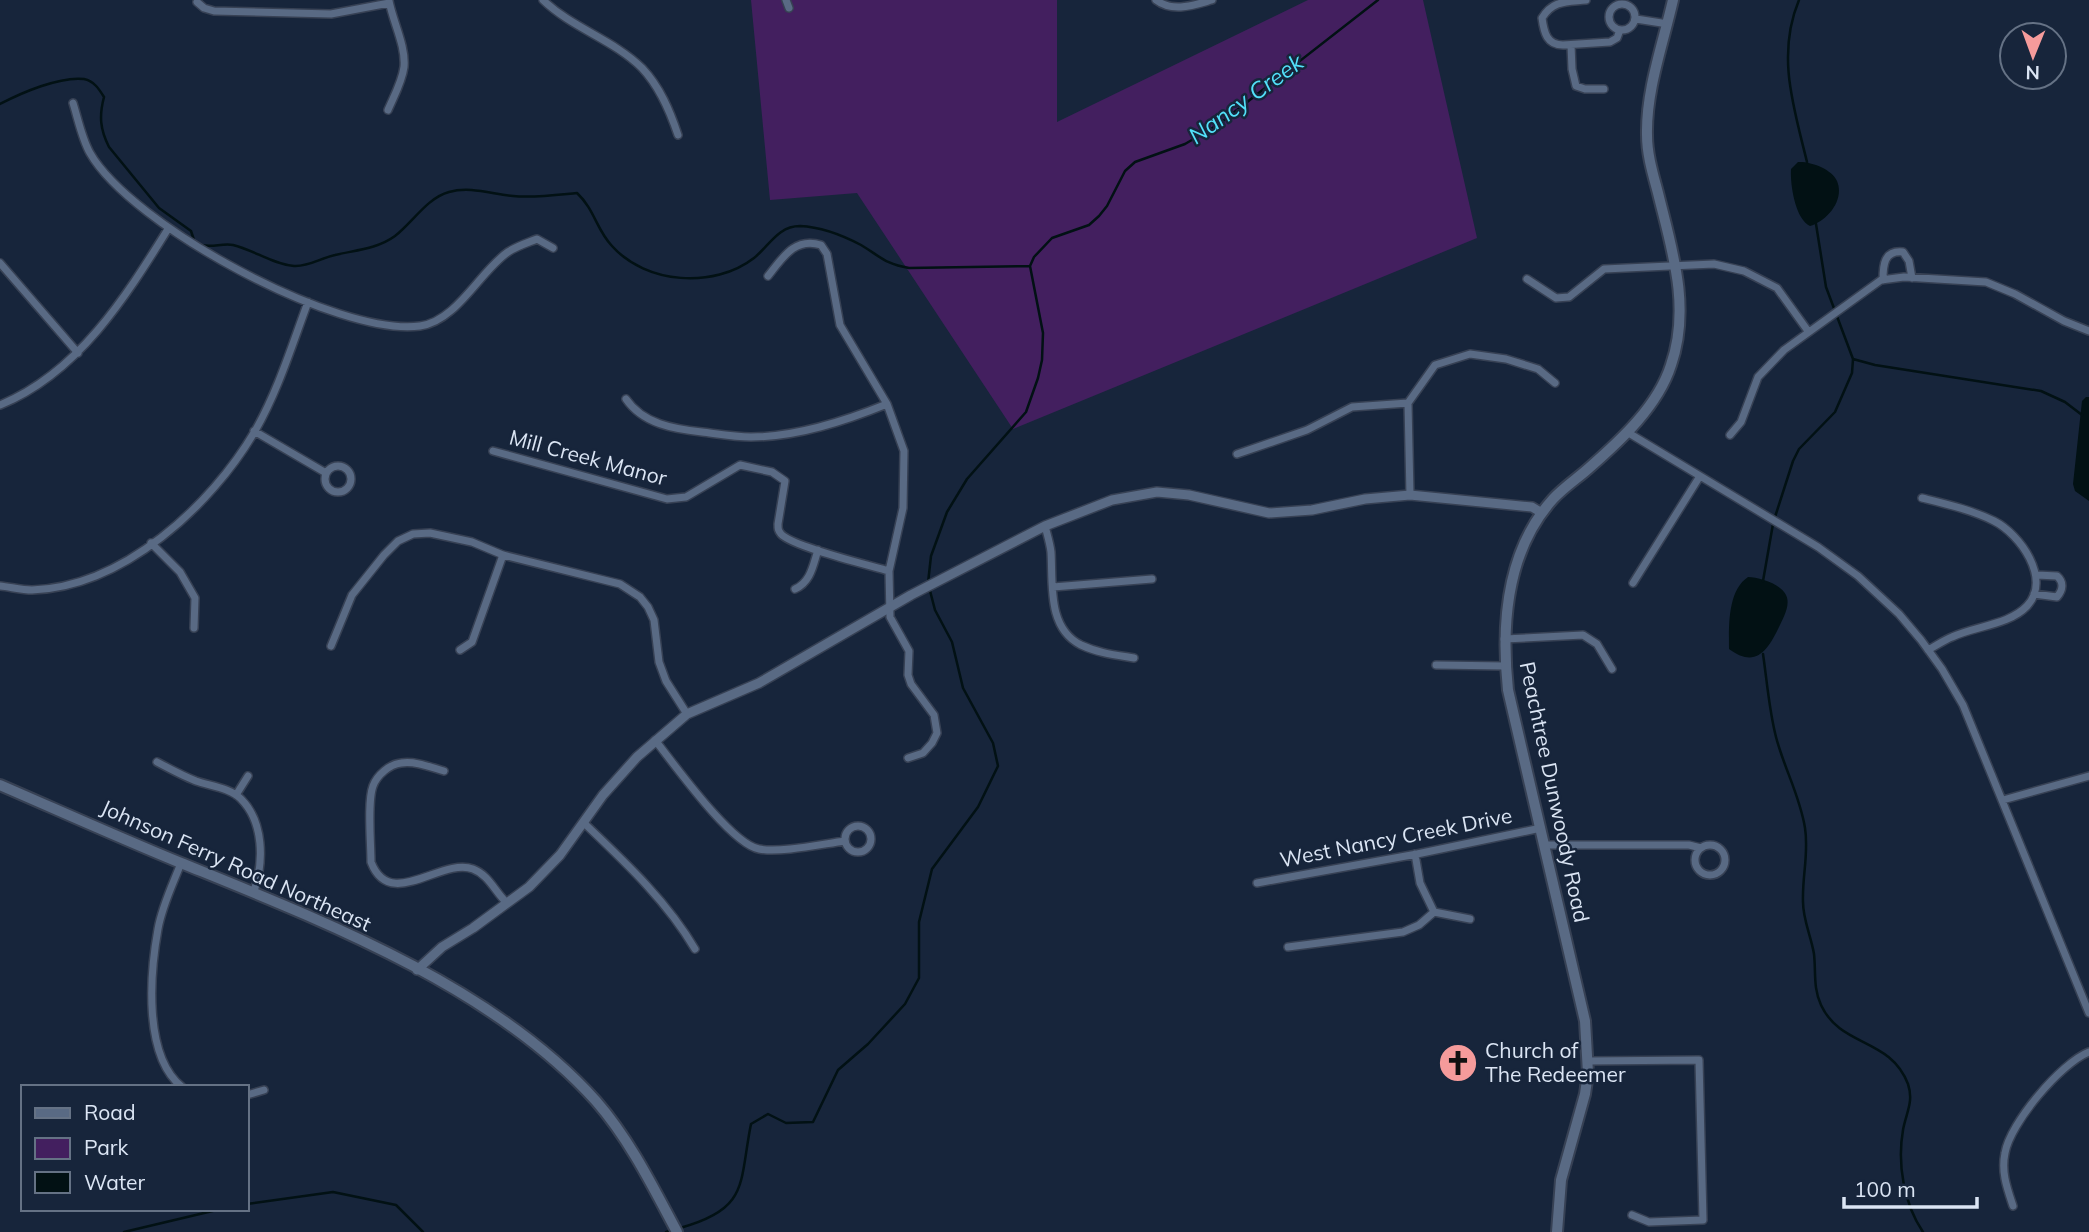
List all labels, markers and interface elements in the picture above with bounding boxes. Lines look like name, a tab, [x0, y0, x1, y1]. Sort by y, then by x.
north arrow	[1998, 21, 2068, 91]
water label: Nancy Creek	[1183, 47, 1310, 150]
text: N	[2025, 61, 2040, 85]
street label: Mill Creek Manor	[507, 424, 670, 491]
street label: Peachtree Dunwoody Road	[1515, 659, 1595, 925]
street label: Johnson Ferry Road Northeast	[97, 794, 376, 937]
street label: West Nancy Creek Drive	[1277, 802, 1514, 872]
place label: Church of The Redeemer	[1485, 1037, 1626, 1087]
church icon: Church of The Redeemer	[1437, 1042, 1479, 1084]
legend	[21, 1085, 248, 1211]
text: Road	[84, 1099, 135, 1125]
text: Park	[84, 1134, 128, 1160]
scale bar	[1844, 1166, 1977, 1210]
text: Water	[84, 1169, 145, 1195]
text: 100 m	[1854, 1176, 1916, 1202]

